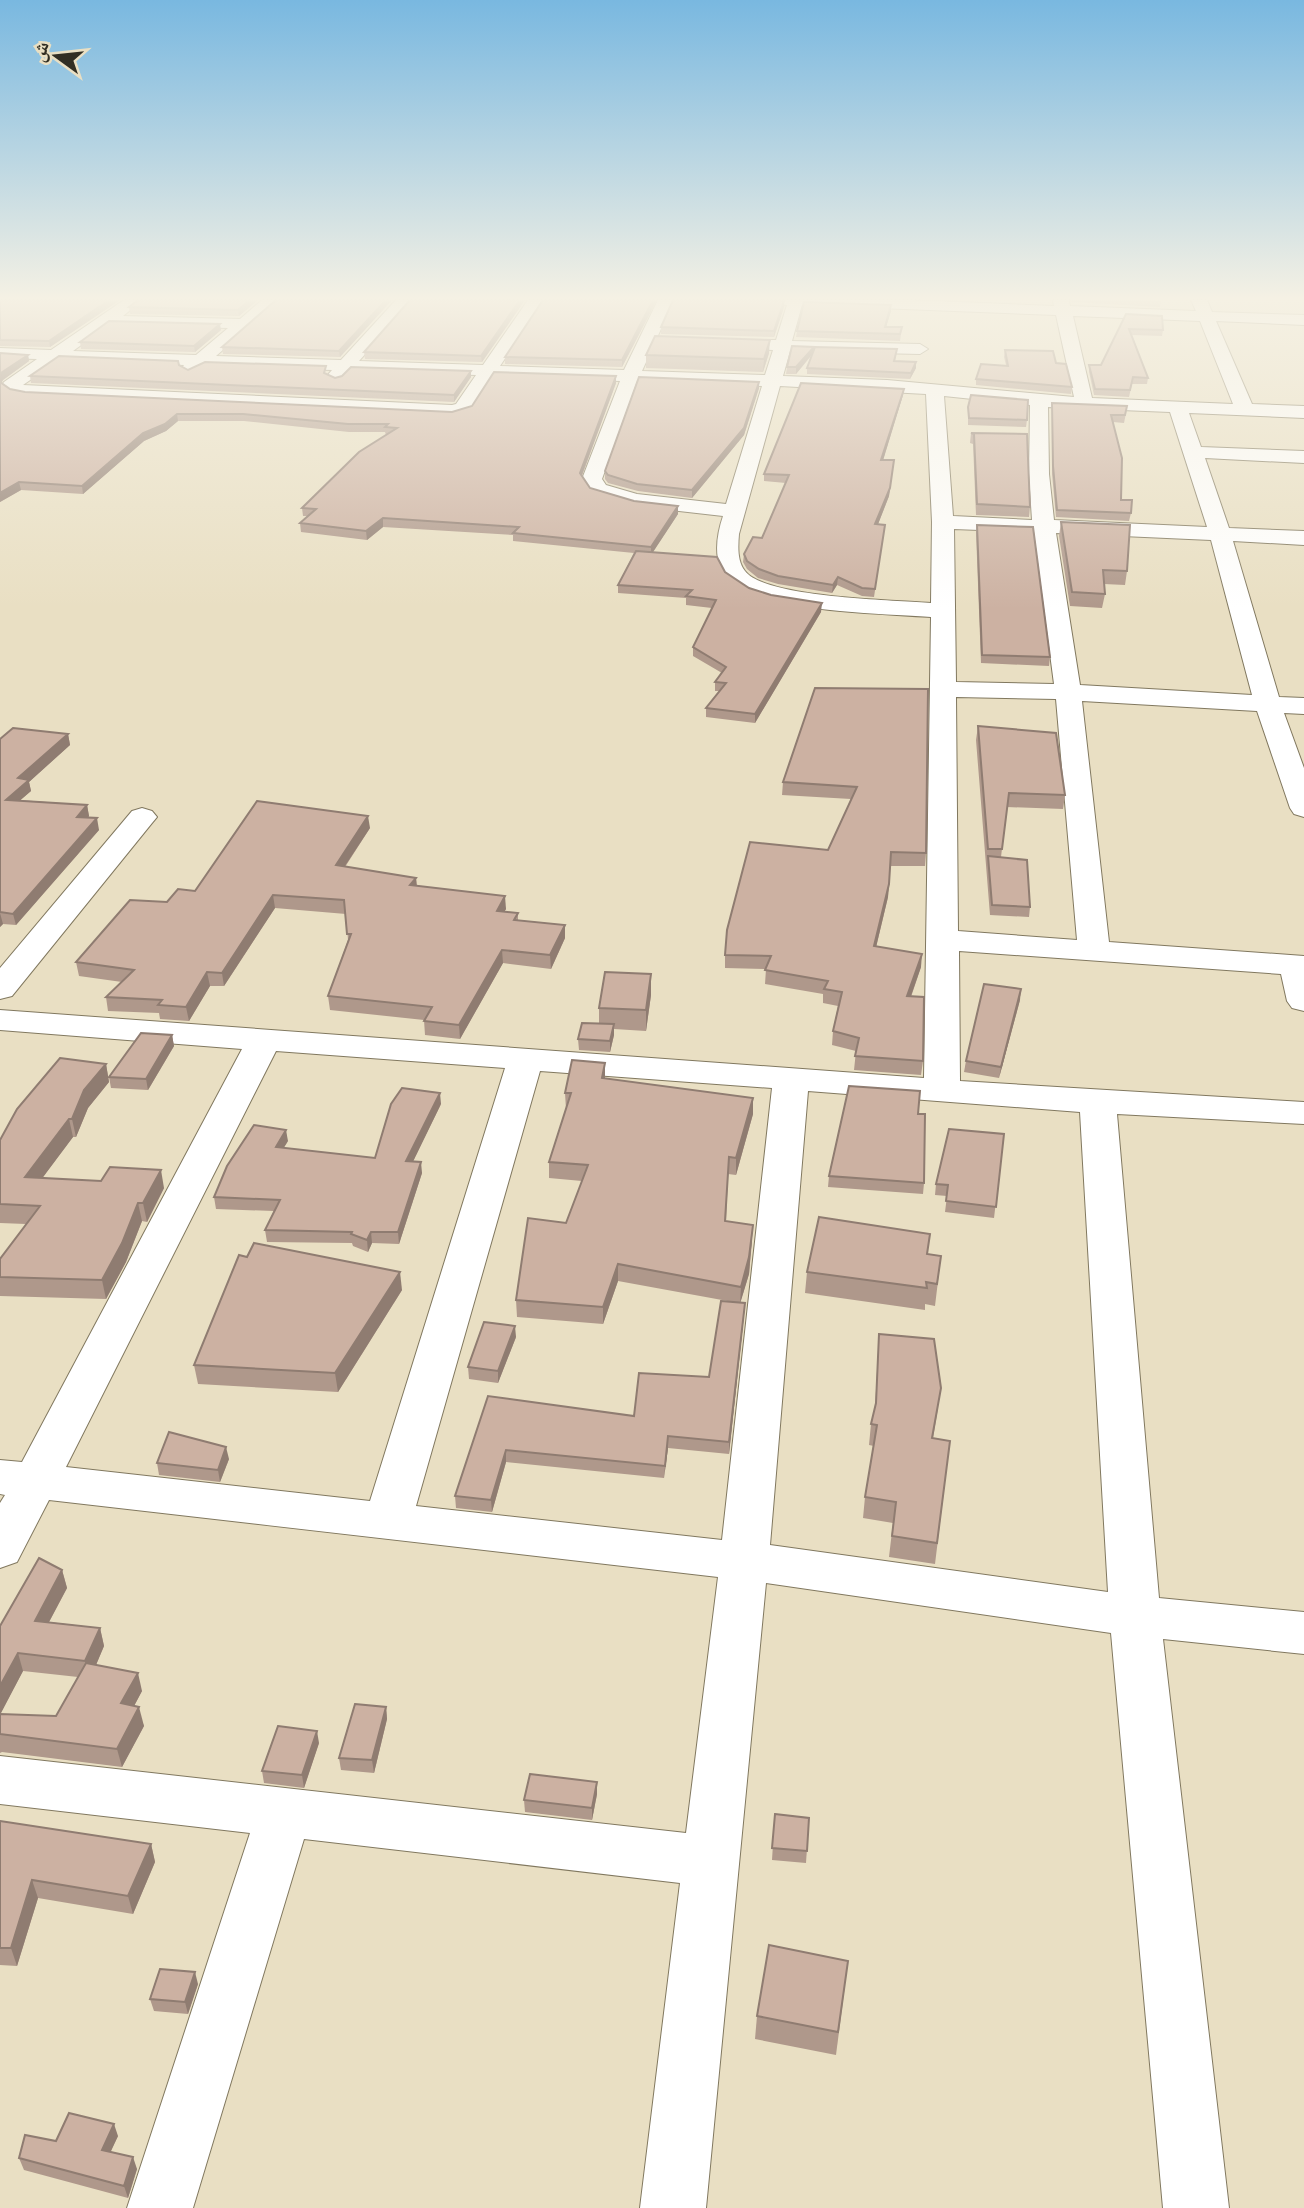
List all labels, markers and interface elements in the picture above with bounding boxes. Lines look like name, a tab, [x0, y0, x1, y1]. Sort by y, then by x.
north arrow	[21, 21, 91, 91]
text: ش	[25, 39, 54, 64]

